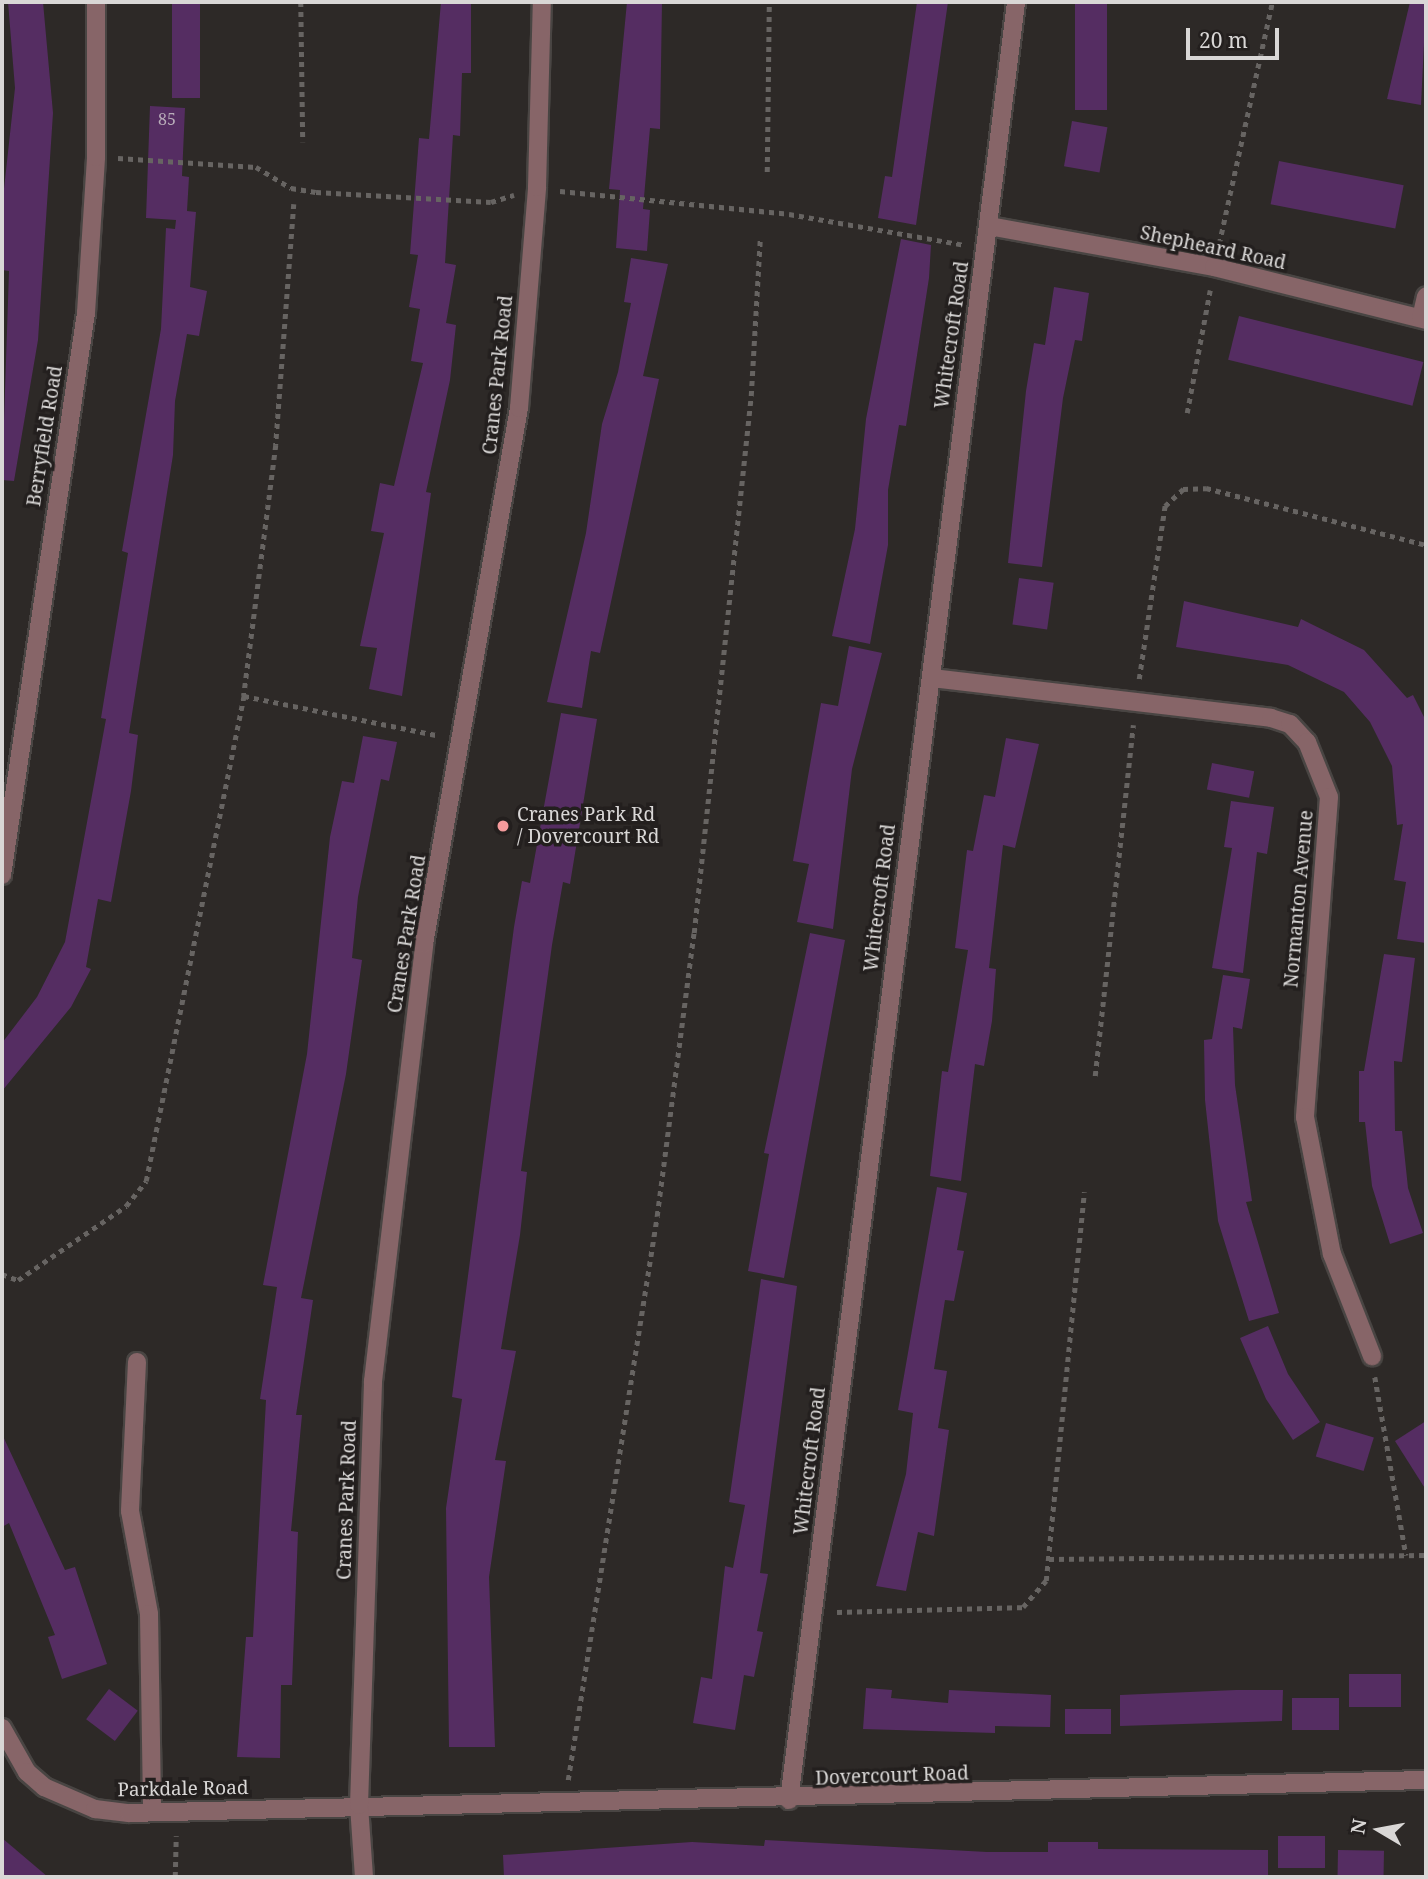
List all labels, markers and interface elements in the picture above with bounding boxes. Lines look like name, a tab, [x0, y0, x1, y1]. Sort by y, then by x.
scale bar	[1190, 14, 1283, 58]
text: 20 m	[1199, 26, 1248, 54]
house number: 85	[158, 109, 176, 129]
street label: Shepheard Road	[1138, 221, 1288, 275]
street label: Whitecroft Road	[930, 260, 974, 410]
street label: Cranes Park Road	[478, 294, 518, 456]
street label: Berryfield Road	[23, 364, 67, 508]
place label: Cranes Park Rd / Dovercourt Rd	[517, 804, 659, 848]
street label: Normanton Avenue	[1280, 809, 1318, 989]
marker: Cranes Park Rd / Dovercourt Rd	[495, 818, 511, 834]
street label: Whitecroft Road	[860, 823, 900, 973]
street label: Cranes Park Road	[383, 853, 431, 1015]
street label: Whitecroft Road	[790, 1386, 830, 1536]
street label: Cranes Park Road	[333, 1420, 361, 1580]
street label: Dovercourt Road	[815, 1762, 969, 1790]
street label: Parkdale Road	[117, 1776, 249, 1802]
north arrow	[1344, 1795, 1414, 1865]
text: N	[1344, 1817, 1372, 1836]

